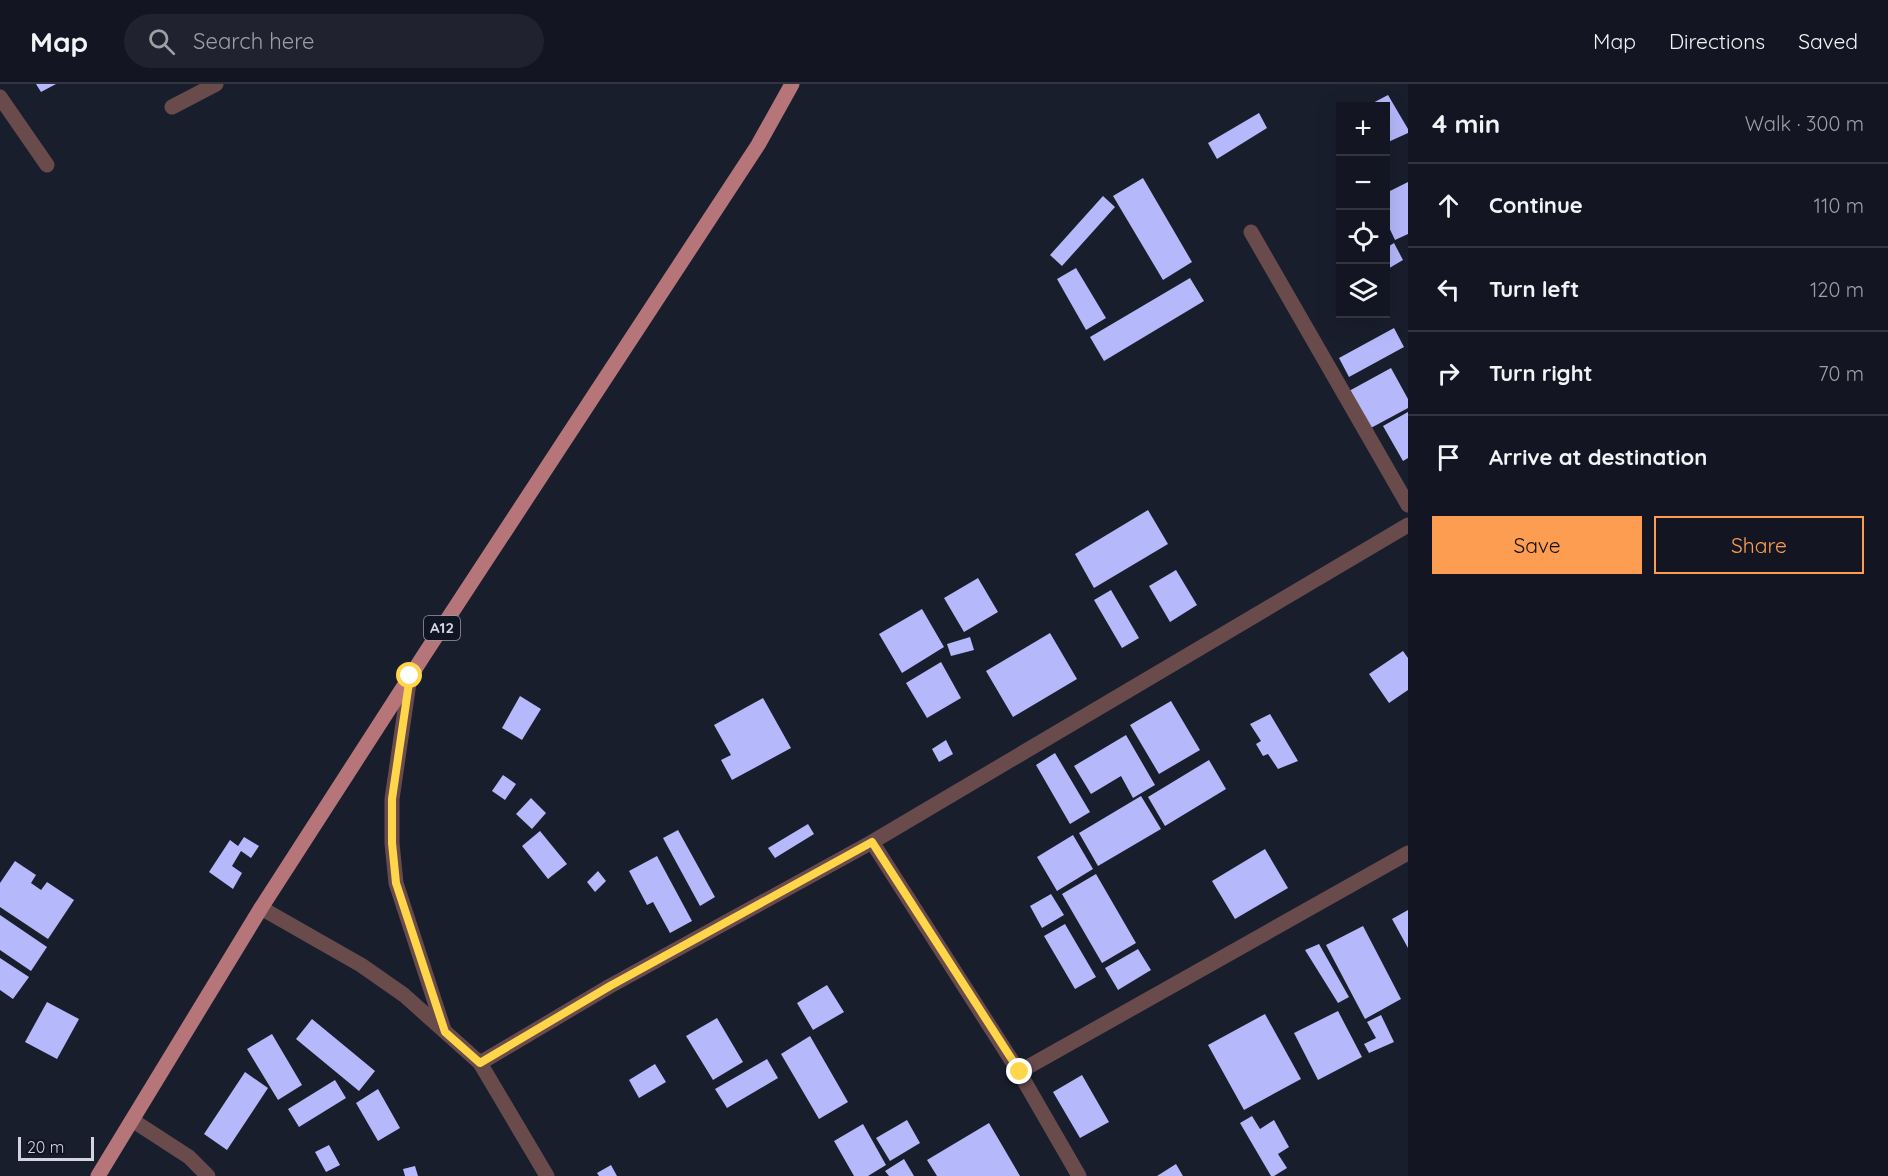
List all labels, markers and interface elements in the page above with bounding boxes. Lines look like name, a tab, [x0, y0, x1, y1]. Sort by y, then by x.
search box	[124, 14, 544, 68]
text: Map	[30, 24, 88, 59]
icon: search	[145, 25, 178, 58]
text: Search here	[193, 27, 315, 55]
text: Map	[1593, 28, 1636, 54]
text: Directions	[1669, 28, 1765, 54]
text: Saved	[1798, 28, 1858, 54]
map controls	[1336, 102, 1390, 318]
button: +	[1336, 102, 1390, 156]
text: 4 min	[1432, 107, 1500, 140]
text: Walk · 300 m	[1745, 111, 1864, 136]
button: −	[1336, 156, 1390, 210]
icon: ahead	[1432, 189, 1465, 222]
text: Continue	[1489, 191, 1583, 219]
text: 110 m	[1814, 193, 1864, 218]
button: locate	[1336, 210, 1390, 264]
button: layers	[1336, 264, 1390, 318]
icon: left	[1432, 273, 1465, 306]
text: Turn left	[1489, 275, 1579, 303]
text: 120 m	[1810, 277, 1864, 302]
icon: right	[1432, 357, 1465, 390]
text: Turn right	[1489, 359, 1593, 387]
text: 70 m	[1818, 361, 1864, 386]
icon: arrive	[1432, 441, 1465, 474]
text: Arrive at destination	[1489, 443, 1707, 471]
button: Save	[1432, 516, 1642, 574]
button: Share	[1654, 516, 1864, 574]
road number: A12	[424, 616, 460, 640]
route start	[396, 662, 422, 688]
route end	[1006, 1058, 1032, 1084]
scale bar	[18, 1134, 94, 1162]
text: 20 m	[27, 1137, 64, 1157]

